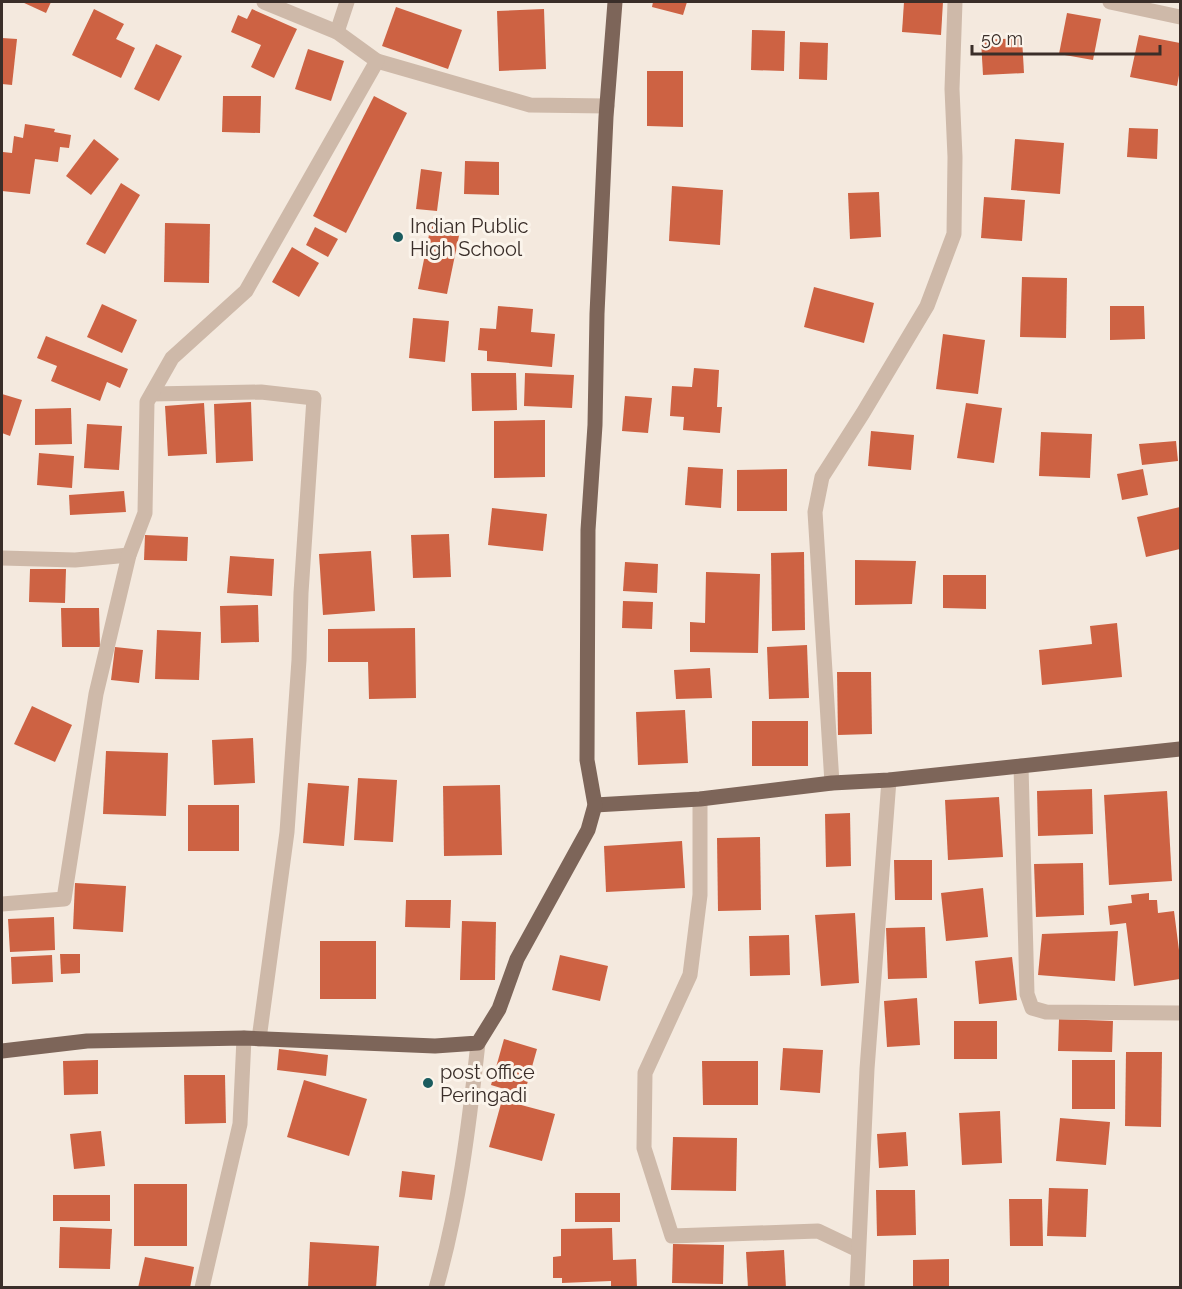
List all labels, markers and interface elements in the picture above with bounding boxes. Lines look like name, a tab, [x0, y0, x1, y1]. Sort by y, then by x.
scale bar	[972, 18, 1160, 56]
text: 50 m	[981, 28, 1023, 49]
place label: Indian Public High School	[410, 214, 529, 261]
marker: Indian Public High School	[391, 230, 405, 244]
place label: post office Peringadi	[440, 1060, 535, 1107]
marker: post office Peringadi	[421, 1076, 435, 1090]

